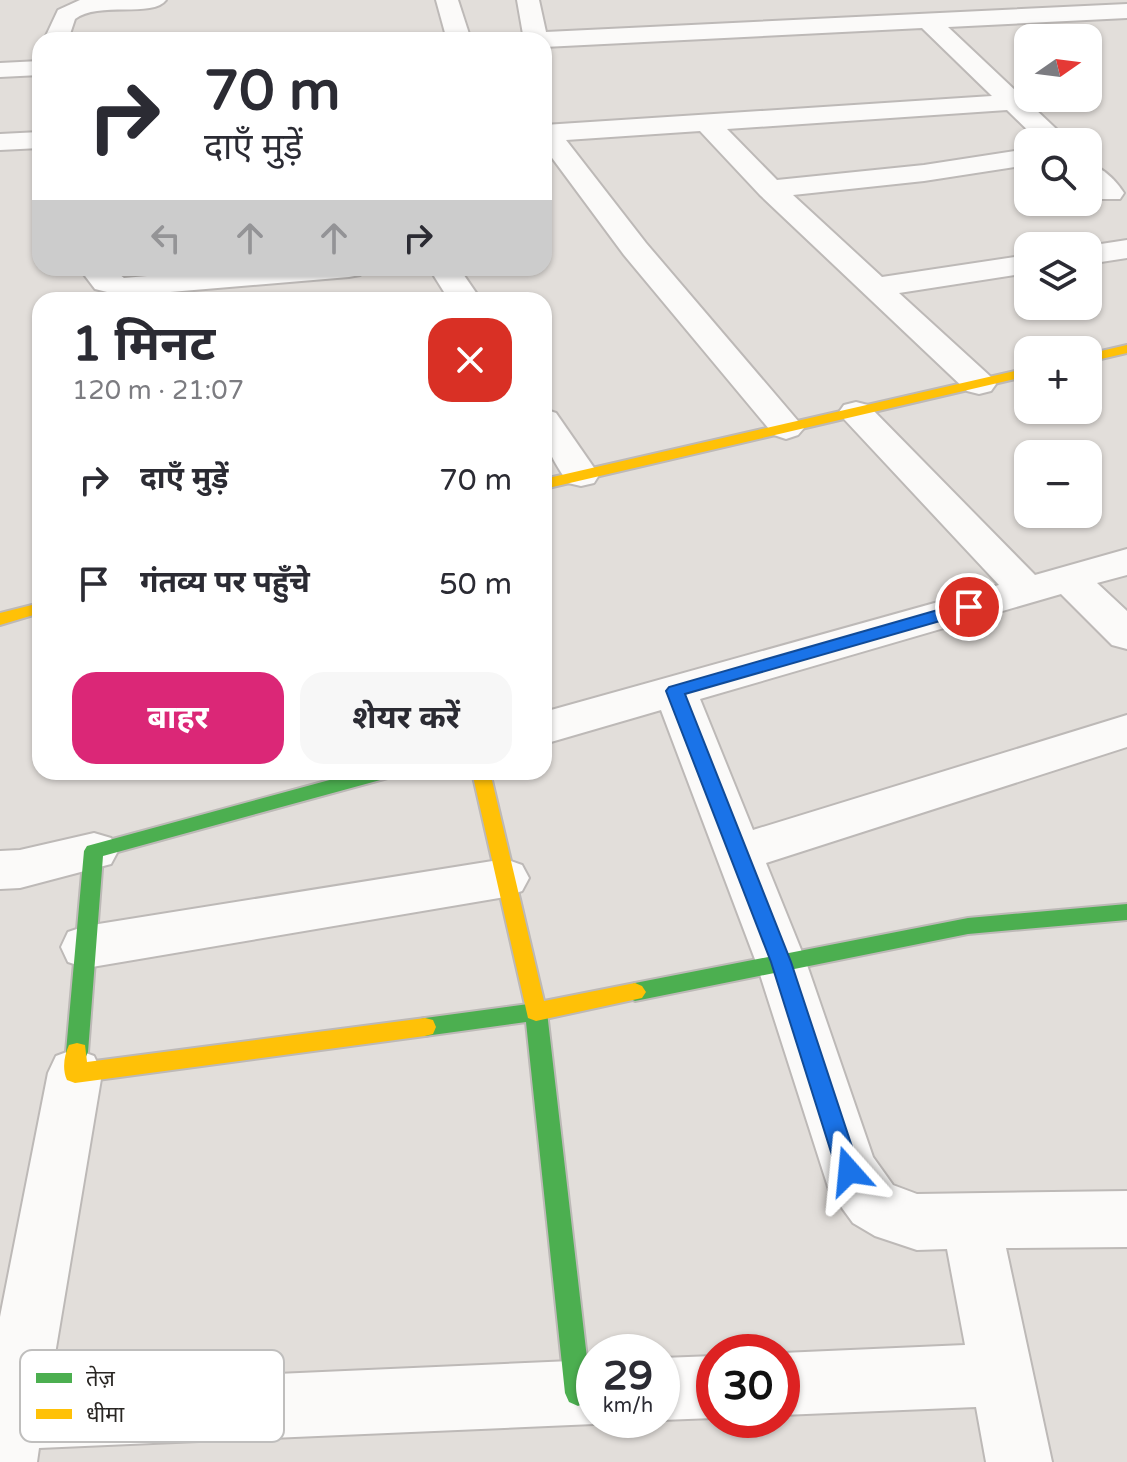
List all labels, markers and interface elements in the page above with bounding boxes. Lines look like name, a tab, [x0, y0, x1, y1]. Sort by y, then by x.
north arrow	[1014, 24, 1102, 112]
map controls	[1014, 24, 1102, 528]
text: 70 m	[204, 58, 340, 125]
icon: right	[72, 64, 176, 168]
text: दाएँ मुड़ें	[204, 126, 303, 169]
button: search	[1014, 128, 1102, 216]
icon: left	[144, 216, 188, 260]
icon: ahead	[228, 216, 272, 260]
icon: ahead	[312, 216, 356, 260]
icon: right	[396, 216, 440, 260]
button: layers	[1014, 232, 1102, 320]
text: 1 मिनट	[72, 316, 215, 374]
button: close	[428, 318, 512, 402]
button: +	[1014, 336, 1102, 424]
text: 120 m · 21:07	[72, 375, 244, 406]
button: −	[1014, 440, 1102, 528]
icon: right	[72, 458, 116, 502]
text: दाएँ मुड़ें	[140, 460, 228, 497]
text: 70 m	[439, 462, 512, 499]
icon: arrive	[72, 562, 116, 606]
text: गंतव्य पर पहुँचे	[140, 564, 310, 601]
text: 50 m	[439, 566, 512, 603]
pin	[935, 573, 1003, 641]
icon: arrive	[947, 585, 991, 629]
button: बाहर	[72, 672, 284, 764]
button: शेयर करें	[300, 672, 512, 764]
position arrow	[807, 1129, 891, 1213]
speed limit sign: 30	[696, 1334, 800, 1438]
legend	[20, 1350, 284, 1442]
text: 29	[603, 1352, 653, 1400]
text: तेज़	[86, 1365, 116, 1392]
text: km/h	[603, 1394, 653, 1418]
text: धीमा	[86, 1402, 124, 1428]

